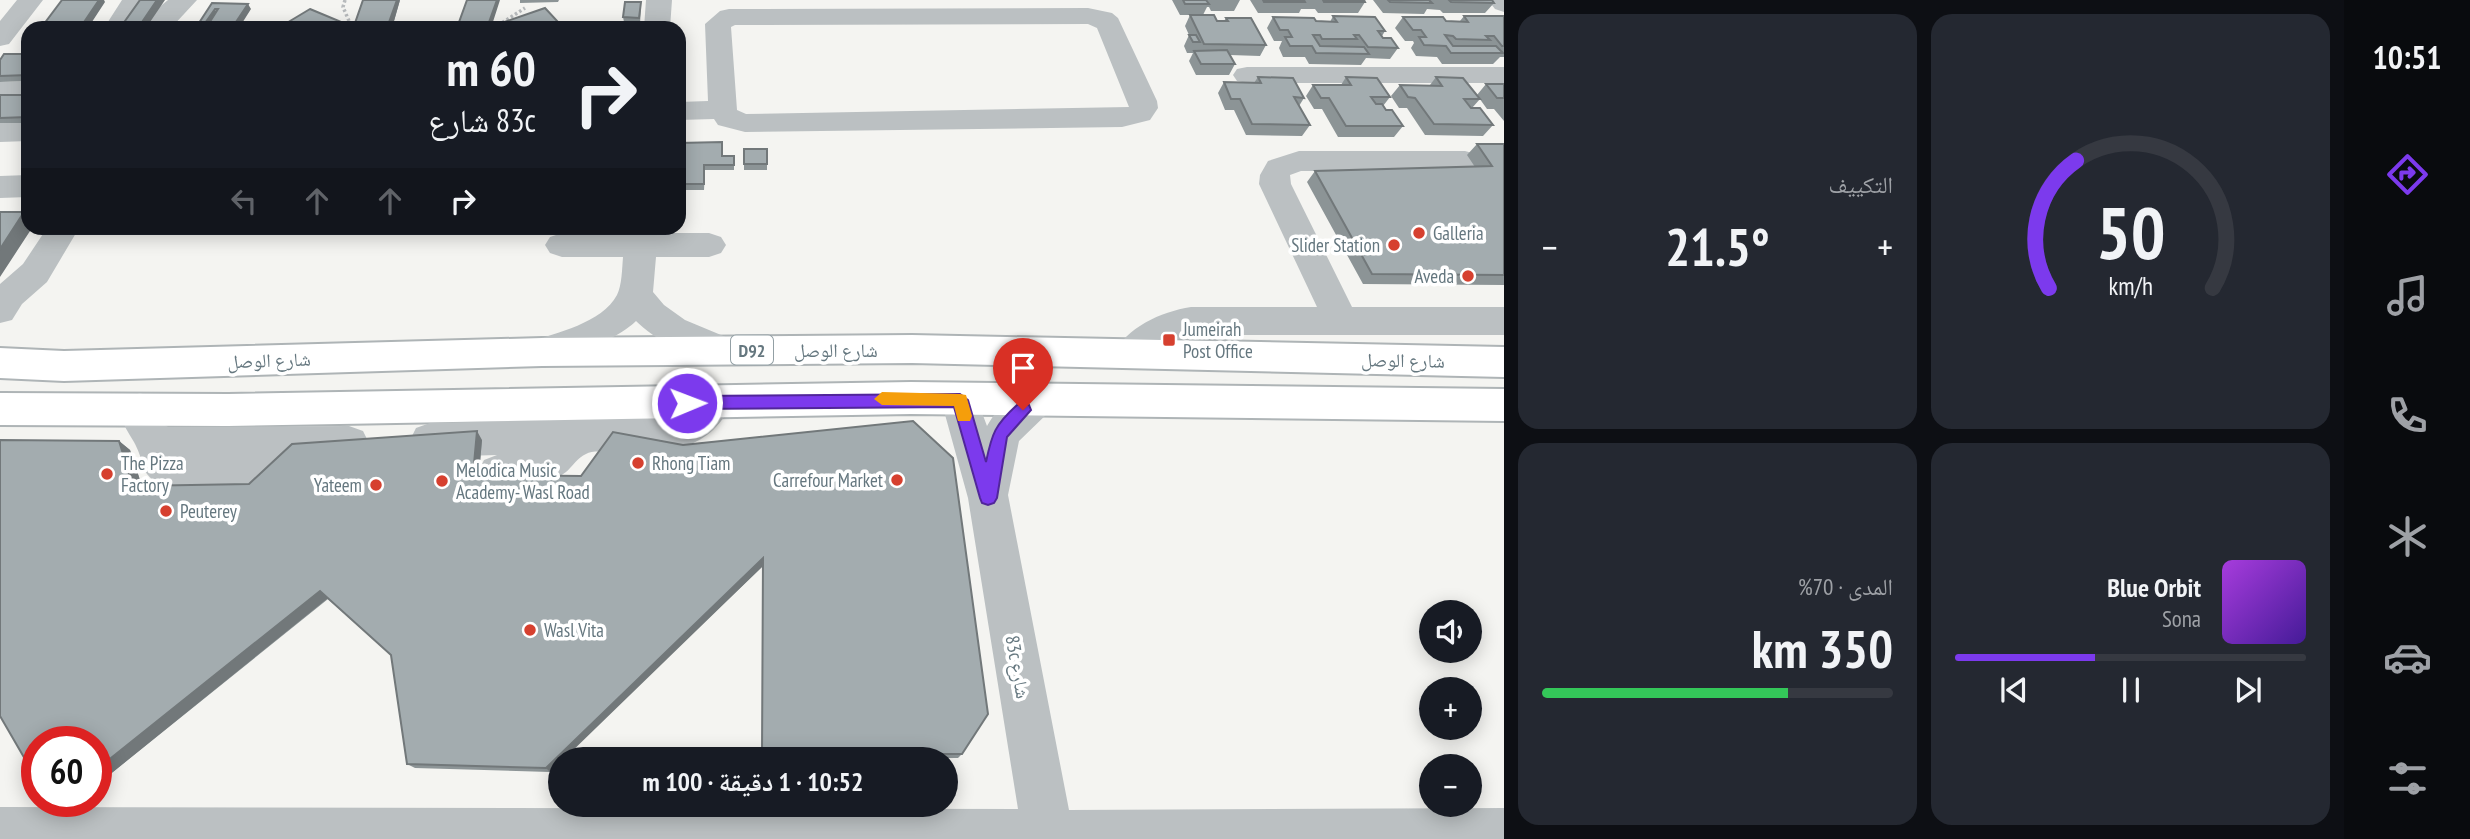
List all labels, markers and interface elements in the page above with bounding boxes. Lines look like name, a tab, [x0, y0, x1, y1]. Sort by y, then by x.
text: 60 m	[447, 36, 536, 100]
text: 10:51	[2372, 36, 2442, 78]
icon: right	[560, 49, 651, 140]
text: 83c شارع	[428, 99, 536, 141]
icon: directions	[2383, 150, 2432, 199]
text: التكييف	[1828, 170, 1893, 199]
icon: left	[225, 182, 263, 220]
icon: ahead	[298, 182, 336, 220]
icon: ahead	[371, 182, 409, 220]
icon: right	[444, 182, 482, 220]
text: 50	[2096, 184, 2165, 278]
text: 21.5°	[1665, 213, 1770, 280]
place label: Galleria	[1433, 221, 1484, 245]
text: −	[1542, 222, 1558, 271]
text: +	[1877, 222, 1893, 271]
marker: Galleria	[1411, 225, 1427, 241]
place label: Slider Station	[1291, 233, 1380, 257]
marker: Slider Station	[1386, 237, 1402, 253]
place label: Aveda	[1415, 264, 1454, 288]
marker: Aveda	[1460, 268, 1476, 284]
text: km/h	[2108, 269, 2153, 301]
icon: music	[2383, 271, 2432, 320]
place label: Jumeirah Post Office	[1182, 317, 1253, 363]
marker: Jumeirah Post Office	[1161, 332, 1177, 348]
road number: D92	[731, 336, 773, 364]
street label: شارع الوصل	[794, 338, 878, 362]
pin	[993, 338, 1053, 410]
street label: شارع الوصل	[227, 347, 311, 373]
street label: شارع الوصل	[1361, 347, 1445, 373]
icon: arrive	[1004, 349, 1042, 387]
position arrow	[650, 366, 724, 440]
icon: phone	[2383, 391, 2432, 440]
place label: The Pizza Factory	[121, 451, 184, 497]
place label: Rhong Tiam	[652, 451, 730, 475]
marker: Rhong Tiam	[630, 455, 646, 471]
place label: Melodica Music Academy- Wasl Road	[456, 458, 590, 504]
marker: The Pizza Factory	[99, 466, 115, 482]
place label: Carrefour Market	[773, 468, 884, 492]
marker: Carrefour Market	[889, 472, 905, 488]
place label: Yateem	[314, 473, 362, 497]
marker: Melodica Music Academy- Wasl Road	[434, 473, 450, 489]
marker: Yateem	[368, 477, 384, 493]
place label: Peuterey	[180, 499, 238, 523]
marker: Peuterey	[158, 503, 174, 519]
icon: climate	[2383, 512, 2432, 561]
text: Blue Orbit	[2107, 571, 2201, 604]
text: المدى · 70%	[1798, 572, 1893, 601]
map controls	[1419, 600, 1482, 817]
button: sound	[1419, 600, 1482, 663]
text: Sona	[2162, 604, 2201, 633]
text: 350 km	[1752, 615, 1893, 682]
place label: Wasl Vita	[544, 618, 604, 642]
marker: Wasl Vita	[522, 622, 538, 638]
icon: car	[2383, 633, 2432, 682]
street label: 83c شارع	[1001, 634, 1035, 700]
icon: previous	[1995, 671, 2033, 709]
icon: pause	[2112, 671, 2150, 709]
icon: next	[2229, 671, 2267, 709]
button: +	[1419, 677, 1482, 740]
speed limit sign: 60	[21, 726, 112, 817]
button: −	[1419, 754, 1482, 817]
icon: filters	[2383, 754, 2432, 803]
text: 10:52 · 1 دقيقة · 100 m	[643, 765, 863, 798]

